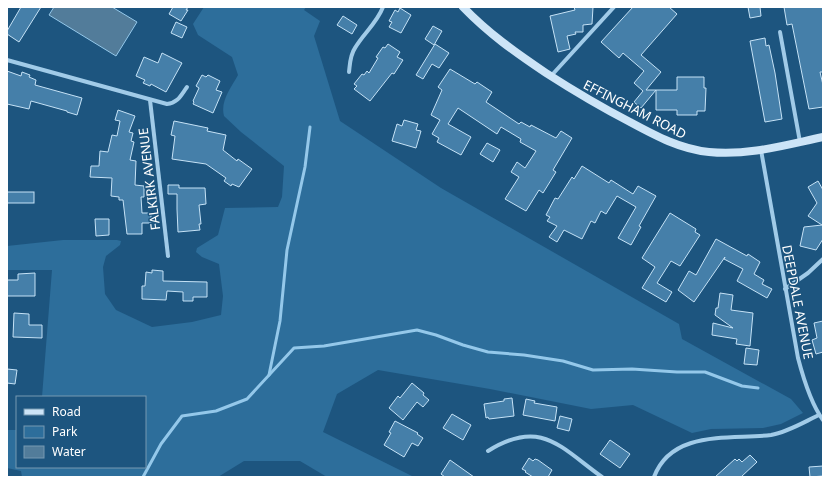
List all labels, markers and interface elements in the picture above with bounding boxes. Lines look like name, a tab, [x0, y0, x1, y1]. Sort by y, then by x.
street label: EFFINGHAM ROAD	[580, 75, 690, 143]
street label: FALKIRK AVENUE	[134, 127, 164, 231]
street label: DEEPDALE AVENUE	[778, 243, 818, 361]
legend	[16, 396, 146, 468]
text: Road	[52, 403, 81, 420]
text: Park	[52, 423, 78, 440]
text: Water	[52, 443, 86, 460]

